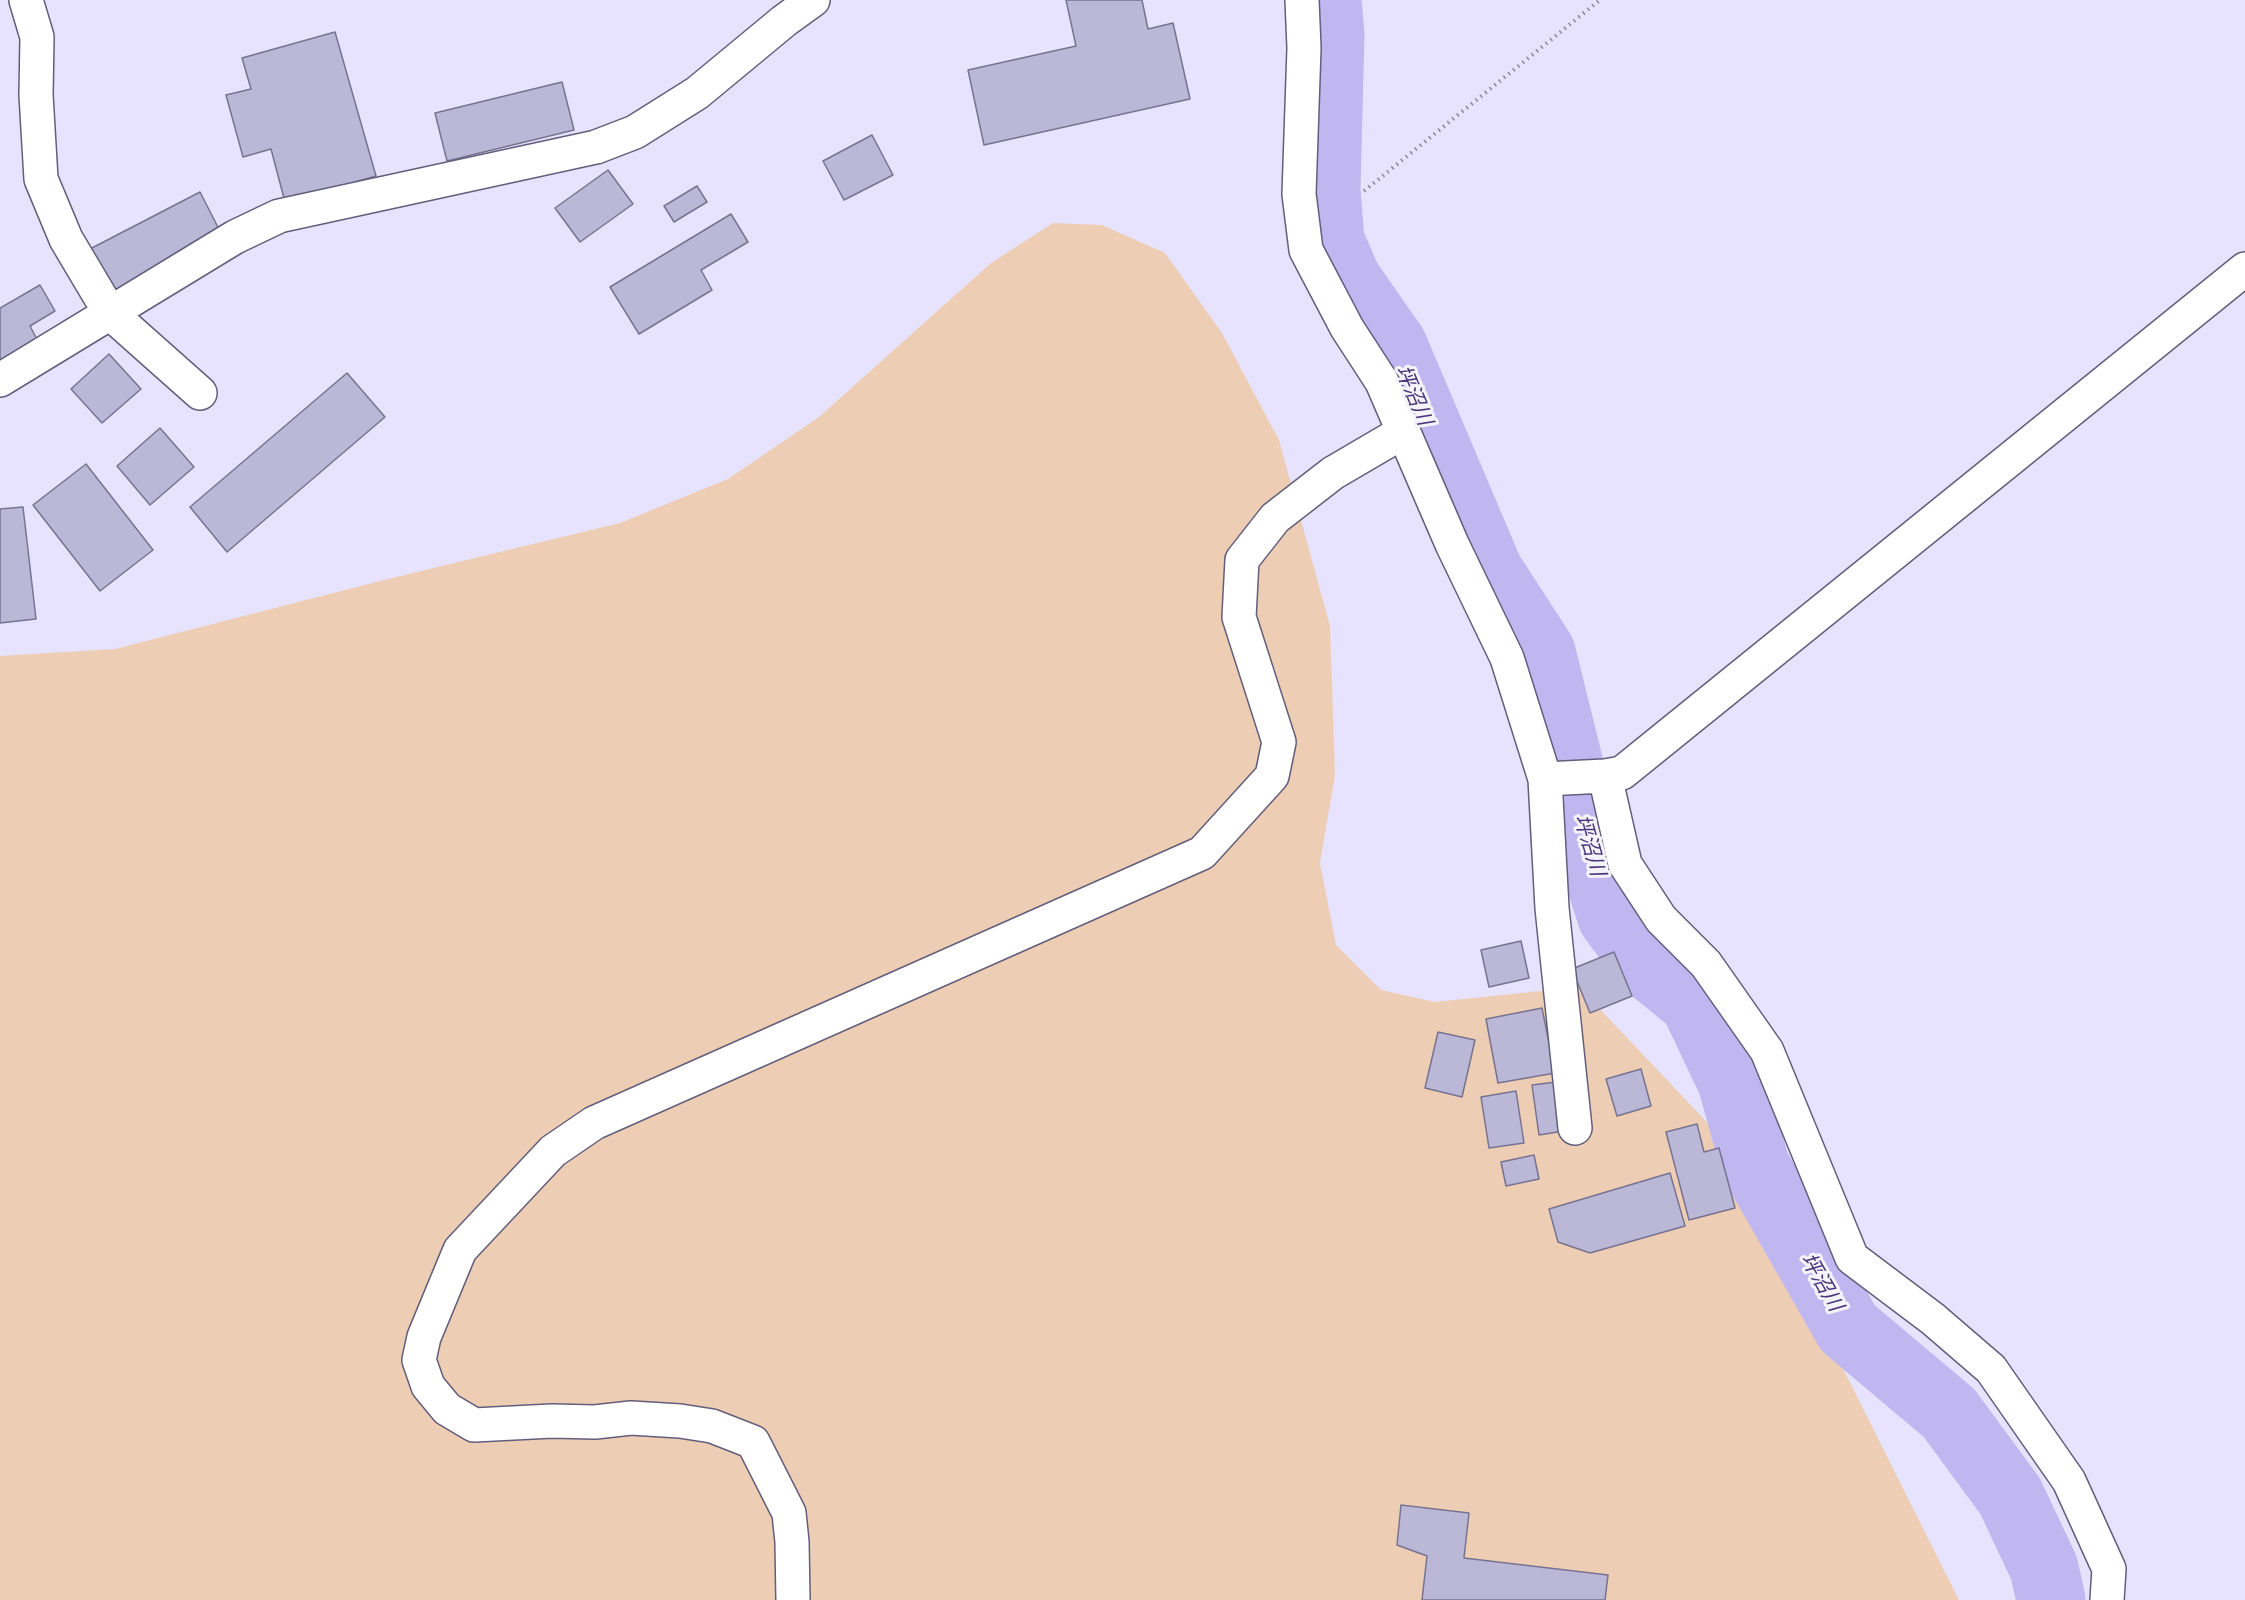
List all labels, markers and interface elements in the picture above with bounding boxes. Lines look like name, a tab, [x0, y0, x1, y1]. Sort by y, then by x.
water label: 坪沼川	[1390, 361, 1438, 429]
water label: 坪沼川	[1569, 811, 1611, 879]
water label: 坪沼川	[1795, 1248, 1849, 1316]

